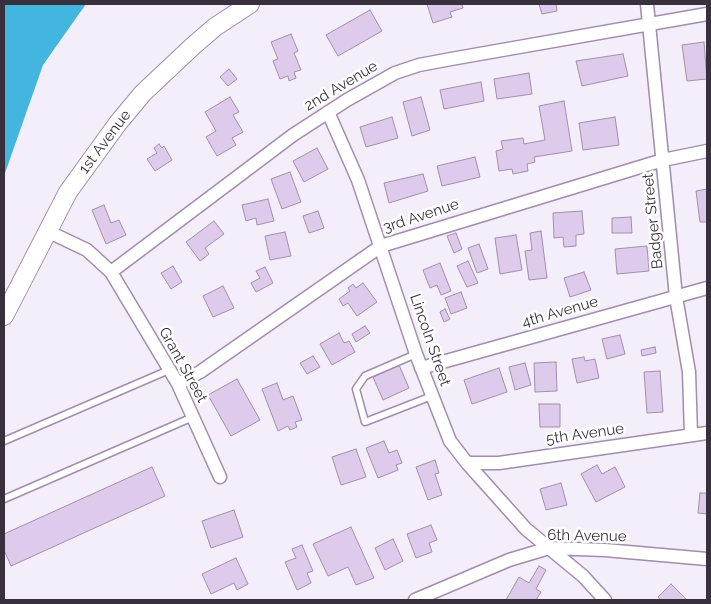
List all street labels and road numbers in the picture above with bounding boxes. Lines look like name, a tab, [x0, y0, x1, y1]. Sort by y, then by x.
street label: 2nd Avenue	[301, 57, 381, 115]
street label: 1st Avenue	[75, 107, 135, 177]
street label: Badger Street	[639, 172, 667, 270]
street label: 3rd Avenue	[381, 195, 461, 237]
street label: Lincoln Street	[406, 292, 454, 388]
street label: 4th Avenue	[520, 293, 600, 331]
street label: Grant Street	[155, 324, 211, 406]
street label: 5th Avenue	[545, 420, 625, 448]
street label: 6th Avenue	[547, 526, 627, 546]

